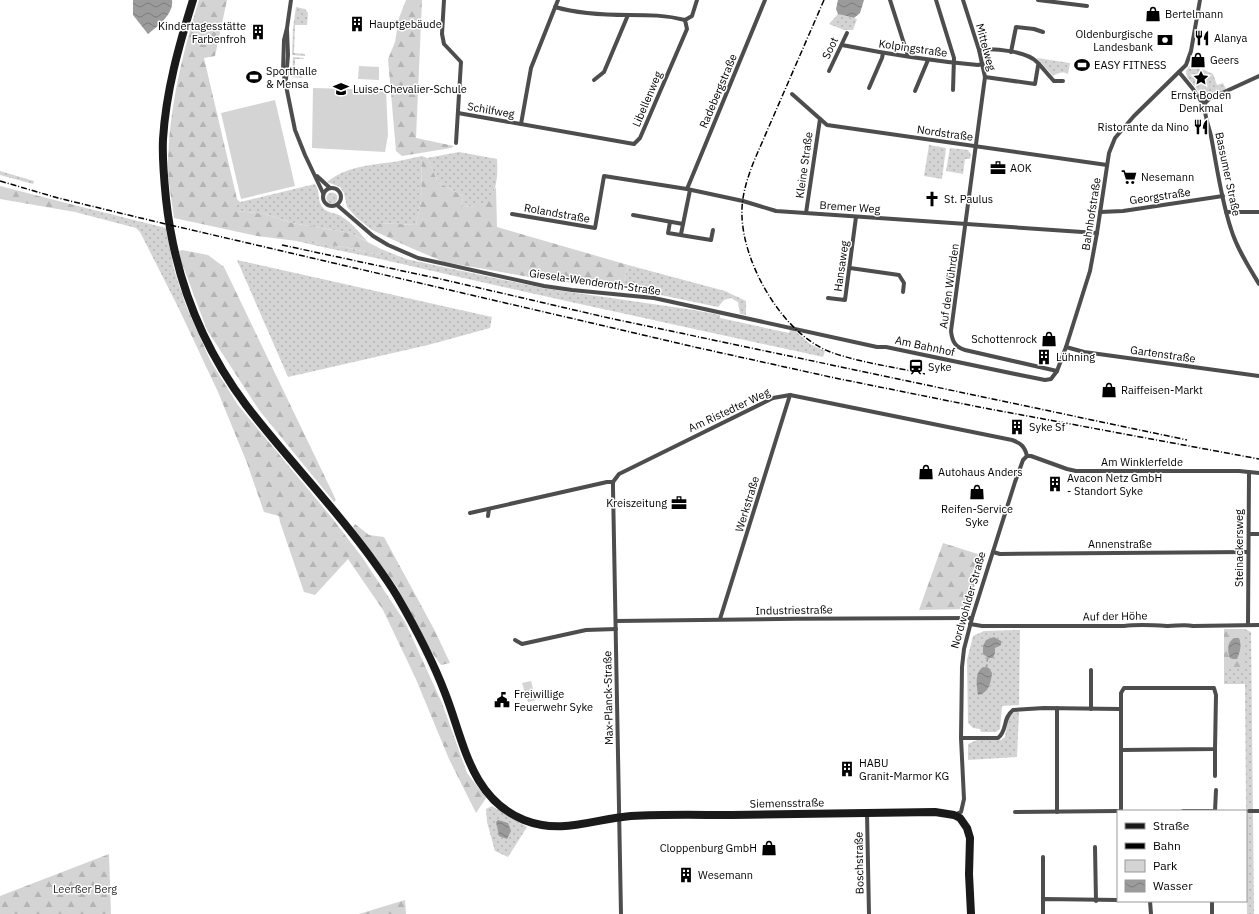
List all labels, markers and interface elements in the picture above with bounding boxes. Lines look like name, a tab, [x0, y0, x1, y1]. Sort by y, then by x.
shop icon: Bertelmann	[1144, 5, 1162, 23]
place label: Bertelmann	[1165, 7, 1223, 21]
building icon: Hauptgebäude	[348, 15, 366, 33]
place label: Hauptgebäude	[369, 17, 442, 31]
place label: Kindertagesstätte Farbenfroh	[158, 19, 246, 46]
street label: Mittelweg	[973, 22, 999, 72]
building icon: Kindertagesstätte Farbenfroh	[249, 23, 267, 41]
place label: Oldenburgische Landesbank	[1075, 27, 1153, 54]
restaurant icon: Alanya	[1193, 29, 1211, 47]
bank icon: Oldenburgische Landesbank	[1156, 31, 1174, 49]
place label: Alanya	[1214, 31, 1247, 45]
street label: Soot	[819, 35, 841, 61]
street label: Kolpingstraße	[878, 36, 948, 60]
shop icon: Geers	[1189, 51, 1207, 69]
street label: Radebergstraße	[696, 52, 740, 130]
place label: Geers	[1210, 53, 1239, 67]
sports icon: EASY FITNESS	[1073, 56, 1091, 74]
place label: EASY FITNESS	[1094, 58, 1167, 72]
place label: Sporthalle & Mensa	[266, 64, 317, 91]
sports icon: Sporthalle & Mensa	[245, 68, 263, 86]
street label: Libellenweg	[629, 69, 665, 129]
place icon: Ernst Boden Denkmal	[1192, 69, 1210, 87]
school or university icon: Luise-Chevalier-Schule	[332, 80, 350, 98]
place label: Luise-Chevalier-Schule	[353, 82, 467, 96]
place label: Ernst Boden Denkmal	[1171, 88, 1231, 115]
street label: Schilfweg	[466, 99, 516, 121]
restaurant icon: Ristorante da Nino	[1192, 118, 1210, 136]
place label: Ristorante da Nino	[1098, 120, 1189, 134]
street label: Nordstraße	[916, 122, 974, 144]
street label: Kleine Straße	[792, 131, 816, 199]
street label: Bassumer Straße	[1212, 131, 1244, 217]
office icon: AOK	[989, 159, 1007, 177]
place label: AOK	[1010, 161, 1032, 175]
supermarket icon: Nesemann	[1120, 168, 1138, 186]
place label: Nesemann	[1141, 170, 1194, 184]
street label: Bahnhofstraße	[1078, 177, 1104, 251]
street label: Georgstraße	[1129, 185, 1191, 207]
church icon: St. Paulus	[923, 190, 941, 208]
place label: St. Paulus	[944, 192, 993, 206]
street label: Bremer Weg	[819, 198, 881, 216]
street label: Rolandstraße	[523, 200, 591, 226]
street label: Hansaweg	[830, 239, 852, 292]
street label: Auf den Wührden	[936, 243, 962, 329]
street label: Giesela-Wenderoth-Straße	[528, 266, 662, 298]
shop icon: Schottenrock	[1040, 330, 1058, 348]
place label: Schottenrock	[971, 332, 1037, 346]
street label: Am Bahnhof	[894, 333, 957, 359]
street label: Gartenstraße	[1129, 342, 1197, 366]
building icon: Lühning	[1035, 348, 1053, 366]
place label: Lühning	[1056, 350, 1095, 364]
station icon: Syke	[907, 358, 925, 376]
place label: Syke	[928, 360, 952, 374]
shop icon: Raiffeisen-Markt	[1100, 381, 1118, 399]
place label: Raiffeisen-Markt	[1121, 383, 1203, 397]
street label: Am Ristedter Weg	[686, 385, 772, 435]
building icon: Syke Sf	[1008, 418, 1026, 436]
place label: Syke Sf	[1029, 420, 1066, 434]
street label: Am Winklerfelde	[1101, 455, 1183, 469]
shop icon: Autohaus Anders	[917, 463, 935, 481]
place label: Autohaus Anders	[938, 465, 1023, 479]
place label: Avacon Netz GmbH - Standort Syke	[1067, 471, 1162, 498]
street label: Werkstraße	[732, 474, 762, 534]
building icon: Avacon Netz GmbH - Standort Syke	[1046, 475, 1064, 493]
shop icon: Reifen-Service Syke	[968, 483, 986, 501]
office icon: Kreiszeitung	[670, 494, 688, 512]
place label: Kreiszeitung	[606, 496, 667, 510]
place label: Reifen-Service Syke	[941, 502, 1013, 529]
street label: Steinackersweg	[1232, 509, 1246, 587]
street label: Annenstraße	[1088, 537, 1152, 551]
street label: Nordwohlder Straße	[947, 550, 989, 650]
street label: Industriestraße	[755, 602, 833, 618]
street label: Auf der Höhe	[1083, 608, 1147, 624]
street label: Max-Planck-Straße	[600, 651, 616, 745]
place label: Freiwillige Feuerwehr Syke	[514, 687, 593, 714]
public building icon: Freiwillige Feuerwehr Syke	[493, 691, 511, 709]
place label: HABU Granit-Marmor KG	[859, 756, 949, 783]
building icon: HABU Granit-Marmor KG	[838, 760, 856, 778]
street label: Siemensstraße	[750, 795, 824, 811]
legend	[1117, 810, 1247, 902]
text: Straße	[1153, 818, 1190, 833]
street label: Boschstraße	[851, 832, 867, 894]
text: Bahn	[1153, 838, 1181, 853]
shop icon: Cloppenburg GmbH	[760, 839, 778, 857]
place label: Cloppenburg GmbH	[660, 841, 757, 855]
text: Park	[1153, 858, 1178, 873]
building icon: Wesemann	[677, 866, 695, 884]
place label: Wesemann	[698, 868, 753, 882]
text: Wasser	[1153, 878, 1193, 893]
park label: Leerßer Berg	[53, 882, 117, 896]

